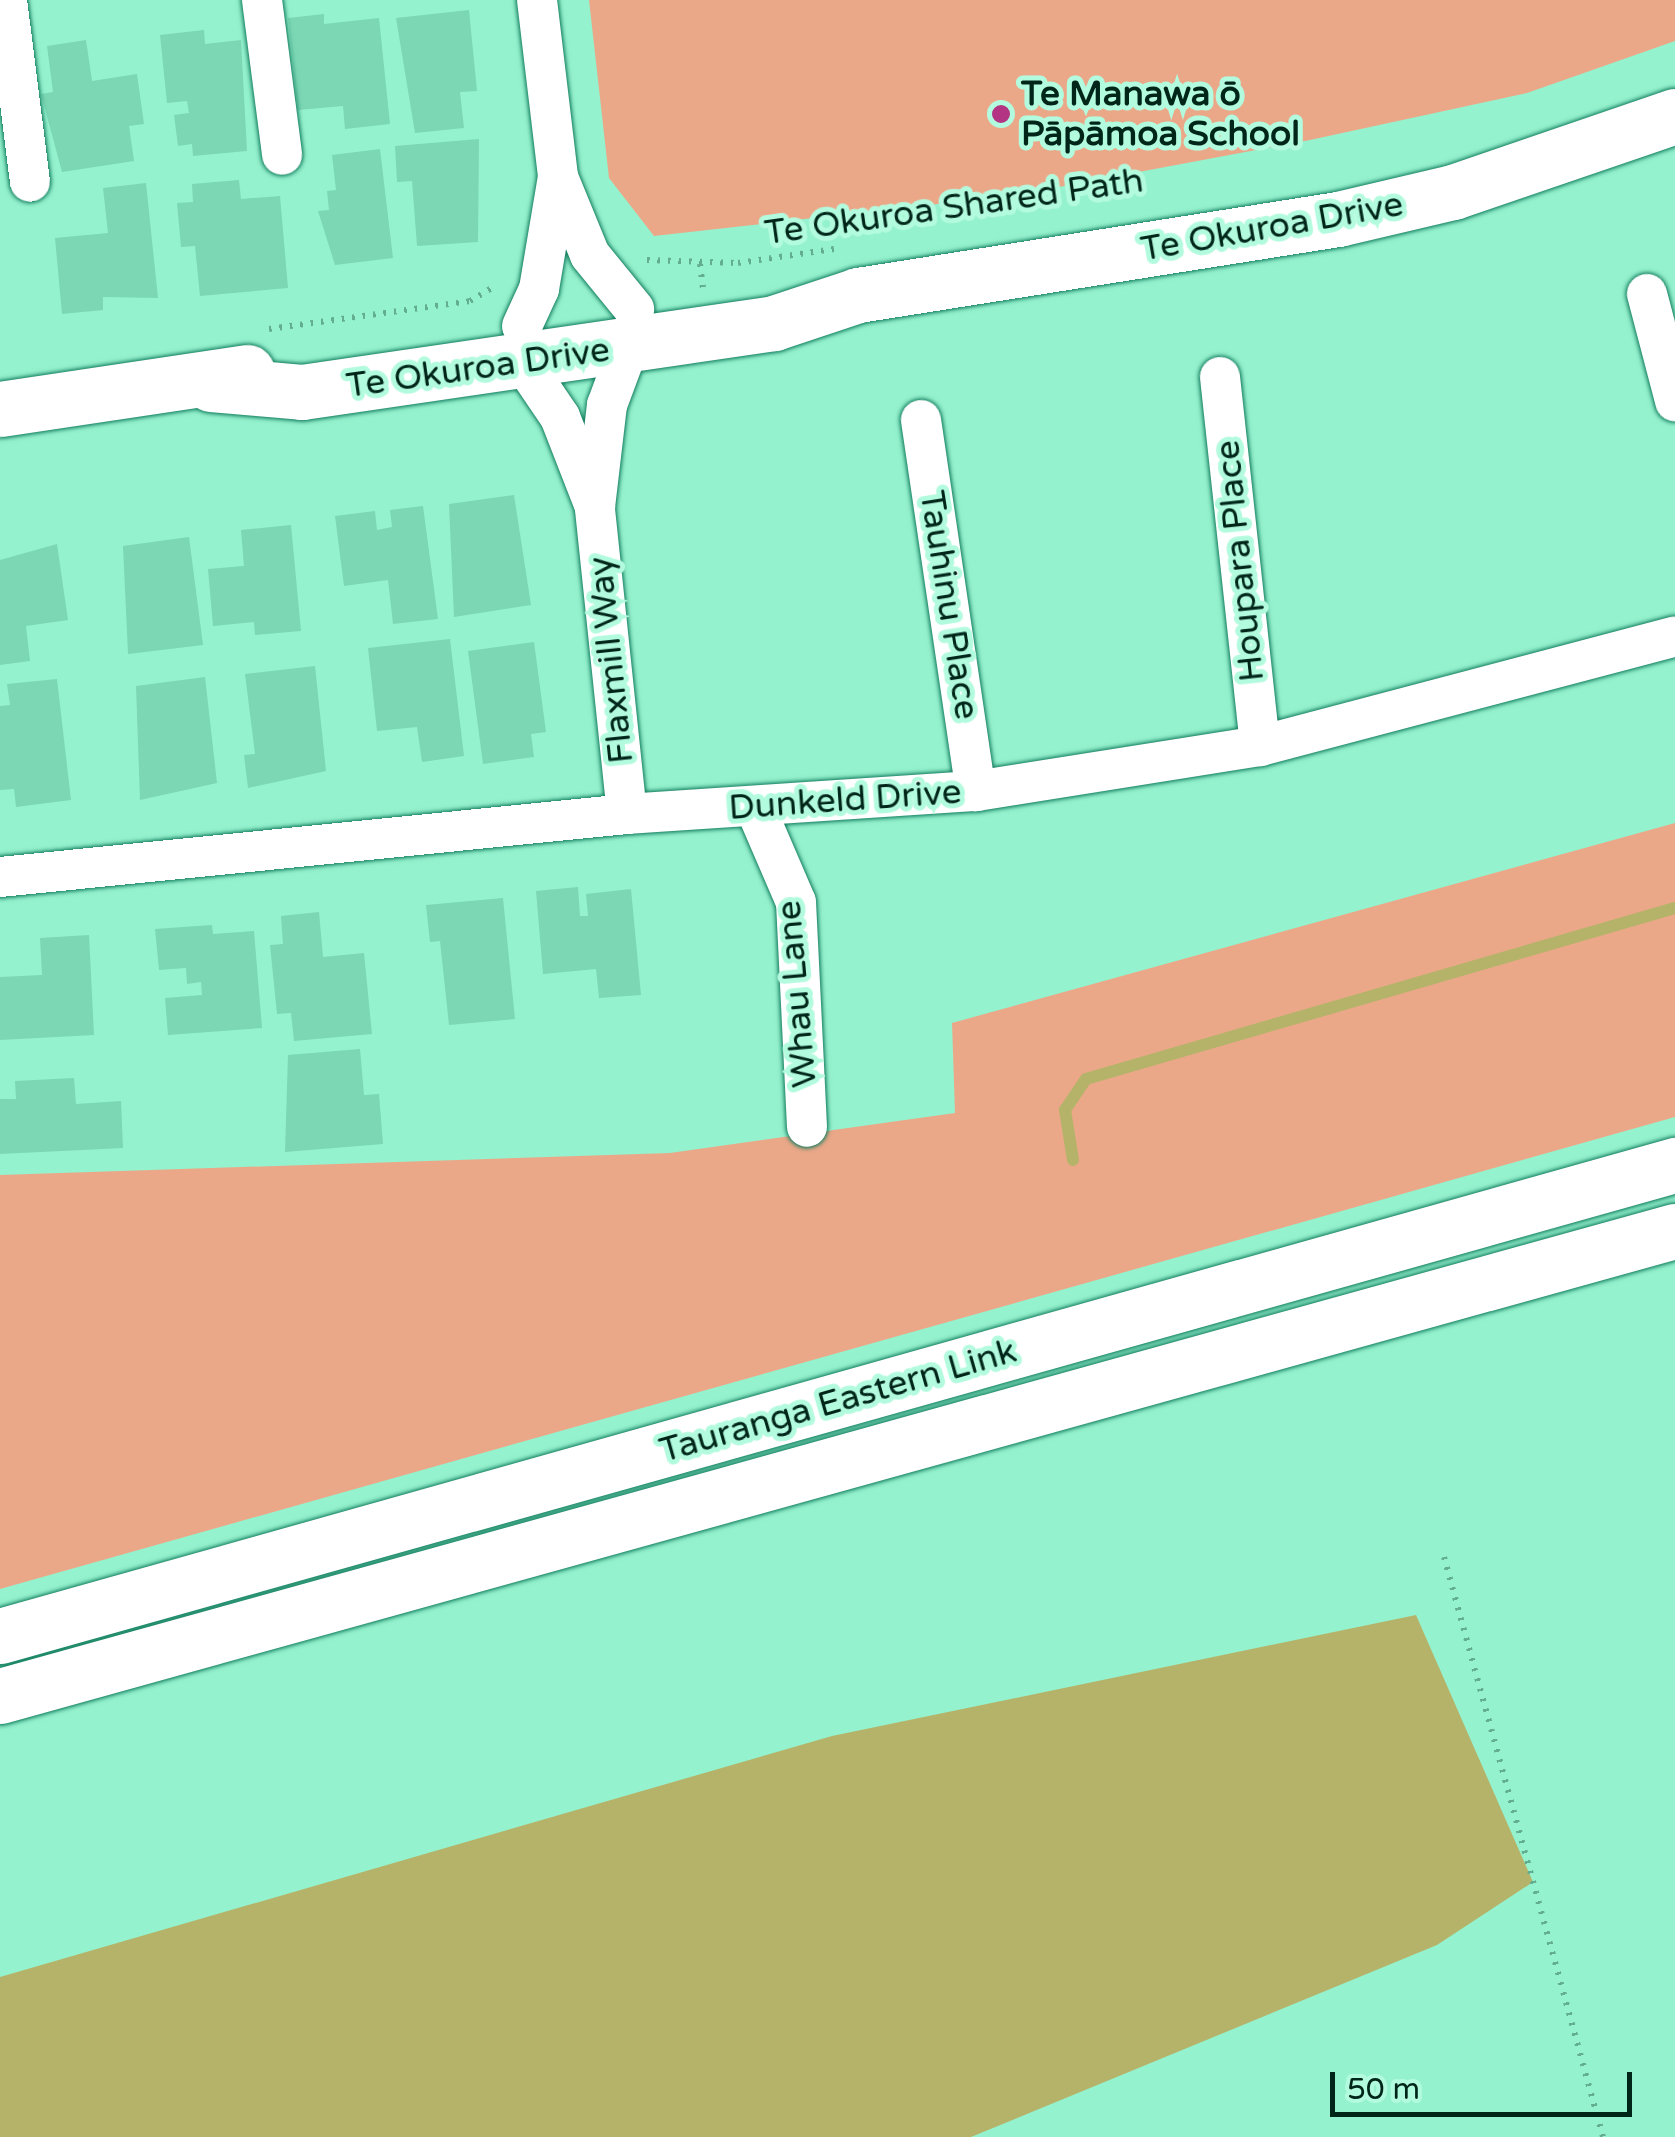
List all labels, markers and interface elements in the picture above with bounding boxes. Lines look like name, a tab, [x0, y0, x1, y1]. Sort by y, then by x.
place label: Te Manawa ō Pāpāmoa School	[1021, 73, 1300, 155]
marker: Te Manawa ō Pāpāmoa School	[990, 103, 1012, 125]
street label: Te Okuroa Shared Path	[762, 160, 1146, 254]
street label: Te Okuroa Drive	[1138, 183, 1406, 271]
street label: Te Okuroa Drive	[344, 329, 612, 407]
street label: Houpara Place	[1206, 438, 1274, 684]
street label: Tauhinu Place	[910, 488, 988, 722]
street label: Flaxmill Way	[579, 554, 643, 766]
street label: Dunkeld Drive	[727, 771, 963, 829]
street label: Whau Lane	[768, 899, 826, 1089]
street label: Tauranga Eastern Link	[655, 1330, 1021, 1472]
scale bar	[1335, 2052, 1638, 2114]
text: 50 m	[1347, 2071, 1420, 2108]

